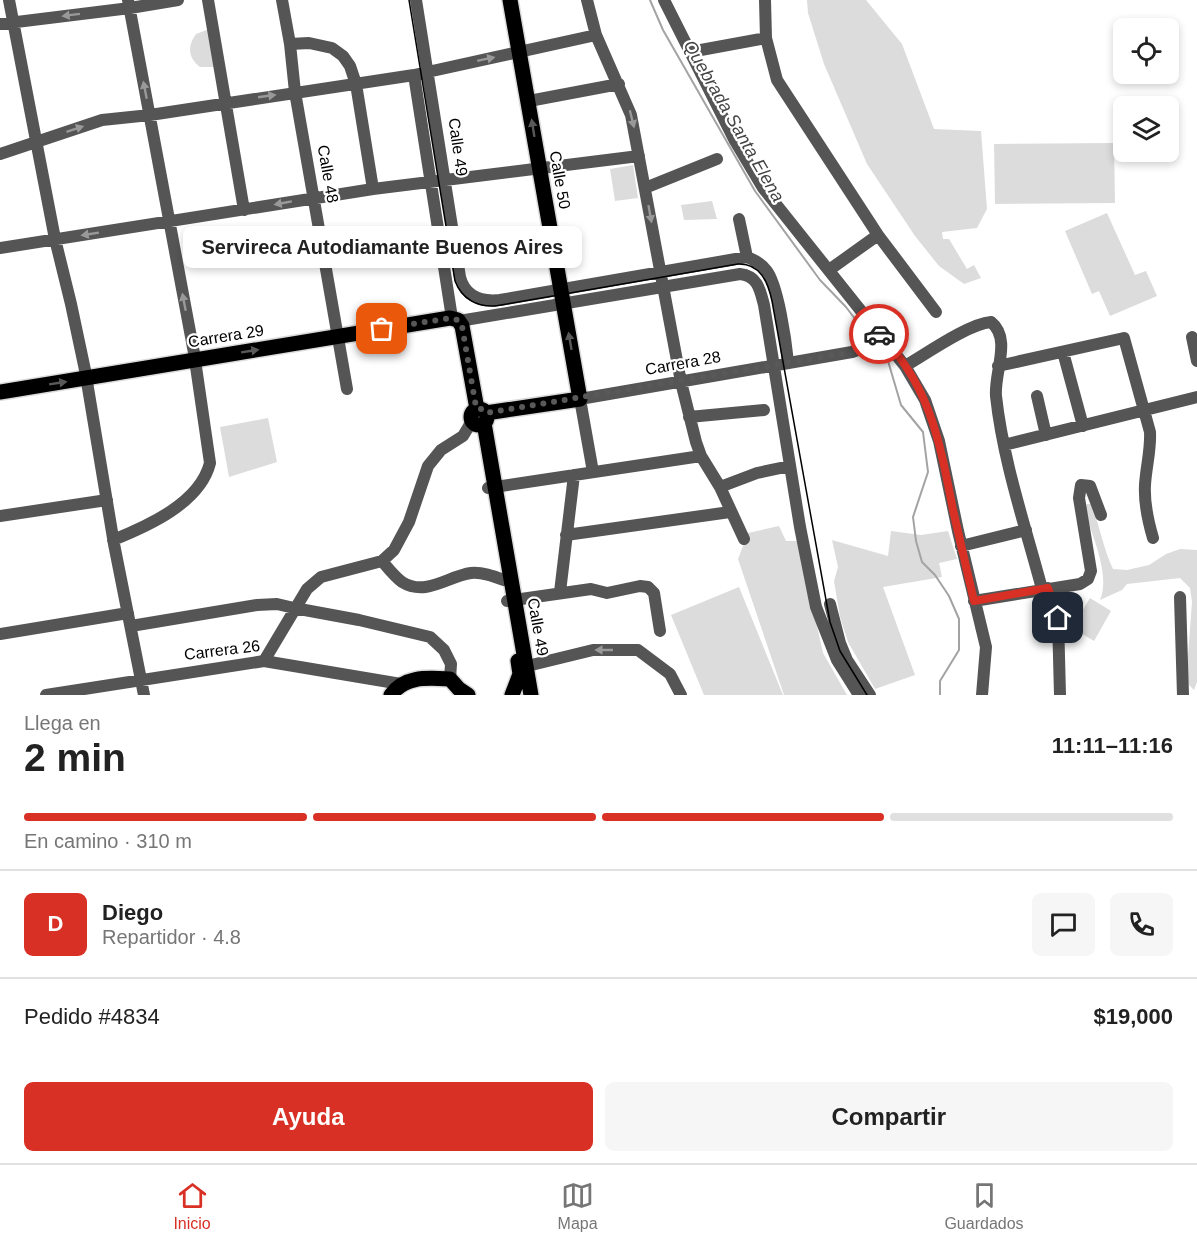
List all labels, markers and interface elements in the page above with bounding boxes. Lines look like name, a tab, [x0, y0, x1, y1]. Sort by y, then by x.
one-way arrow	[62, 10, 81, 20]
map controls	[1113, 18, 1179, 162]
button: locate	[1113, 18, 1179, 84]
water label: Quebrada Santa Elena	[680, 37, 788, 205]
one-way arrow	[477, 54, 496, 63]
one-way arrow	[140, 80, 149, 99]
one-way arrow	[258, 92, 277, 101]
button: layers	[1113, 96, 1179, 162]
one-way arrow	[627, 110, 637, 129]
street label: Calle 49	[445, 117, 471, 177]
one-way arrow	[528, 119, 537, 138]
one-way arrow	[66, 123, 84, 133]
street label: Calle 48	[315, 144, 341, 204]
street label: Calle 50	[547, 150, 573, 210]
one-way arrow	[273, 199, 292, 208]
one-way arrow	[646, 205, 655, 224]
callout: Servireca Autodiamante Buenos Aires	[182, 227, 582, 269]
one-way arrow	[81, 229, 100, 238]
text: Servireca Autodiamante Buenos Aires	[202, 236, 563, 258]
one-way arrow	[180, 292, 189, 311]
pin	[356, 303, 407, 354]
courier	[849, 304, 909, 364]
icon: bag	[365, 312, 398, 345]
icon: car	[863, 318, 896, 351]
street label: Carrera 29	[187, 322, 265, 350]
one-way arrow	[565, 331, 574, 350]
one-way arrow	[241, 346, 260, 355]
street label: Carrera 28	[644, 348, 722, 378]
one-way arrow	[48, 378, 67, 387]
pin	[1032, 592, 1083, 643]
street label: Calle 49	[525, 597, 551, 657]
icon: home	[1041, 601, 1074, 634]
street label: Carrera 26	[183, 637, 261, 663]
one-way arrow	[595, 645, 614, 655]
text: Llega en	[24, 712, 101, 734]
text: 11:11–11:16	[1052, 733, 1173, 758]
text: 2 min	[24, 736, 126, 779]
text: En camino · 310 m	[24, 830, 192, 852]
button: chat	[1032, 893, 1095, 956]
button: phone	[1110, 893, 1173, 956]
text: Diego	[102, 900, 163, 925]
text: D	[48, 911, 63, 936]
text: Repartidor · 4.8	[102, 926, 241, 948]
text: Pedido #4834	[24, 1004, 160, 1029]
text: $19,000	[1093, 1004, 1173, 1029]
button: Ayuda	[24, 1082, 593, 1151]
button: Compartir	[605, 1082, 1173, 1151]
tab: Inicio	[173, 1179, 211, 1233]
tab: Mapa	[558, 1179, 598, 1233]
tab: Guardados	[944, 1179, 1024, 1233]

